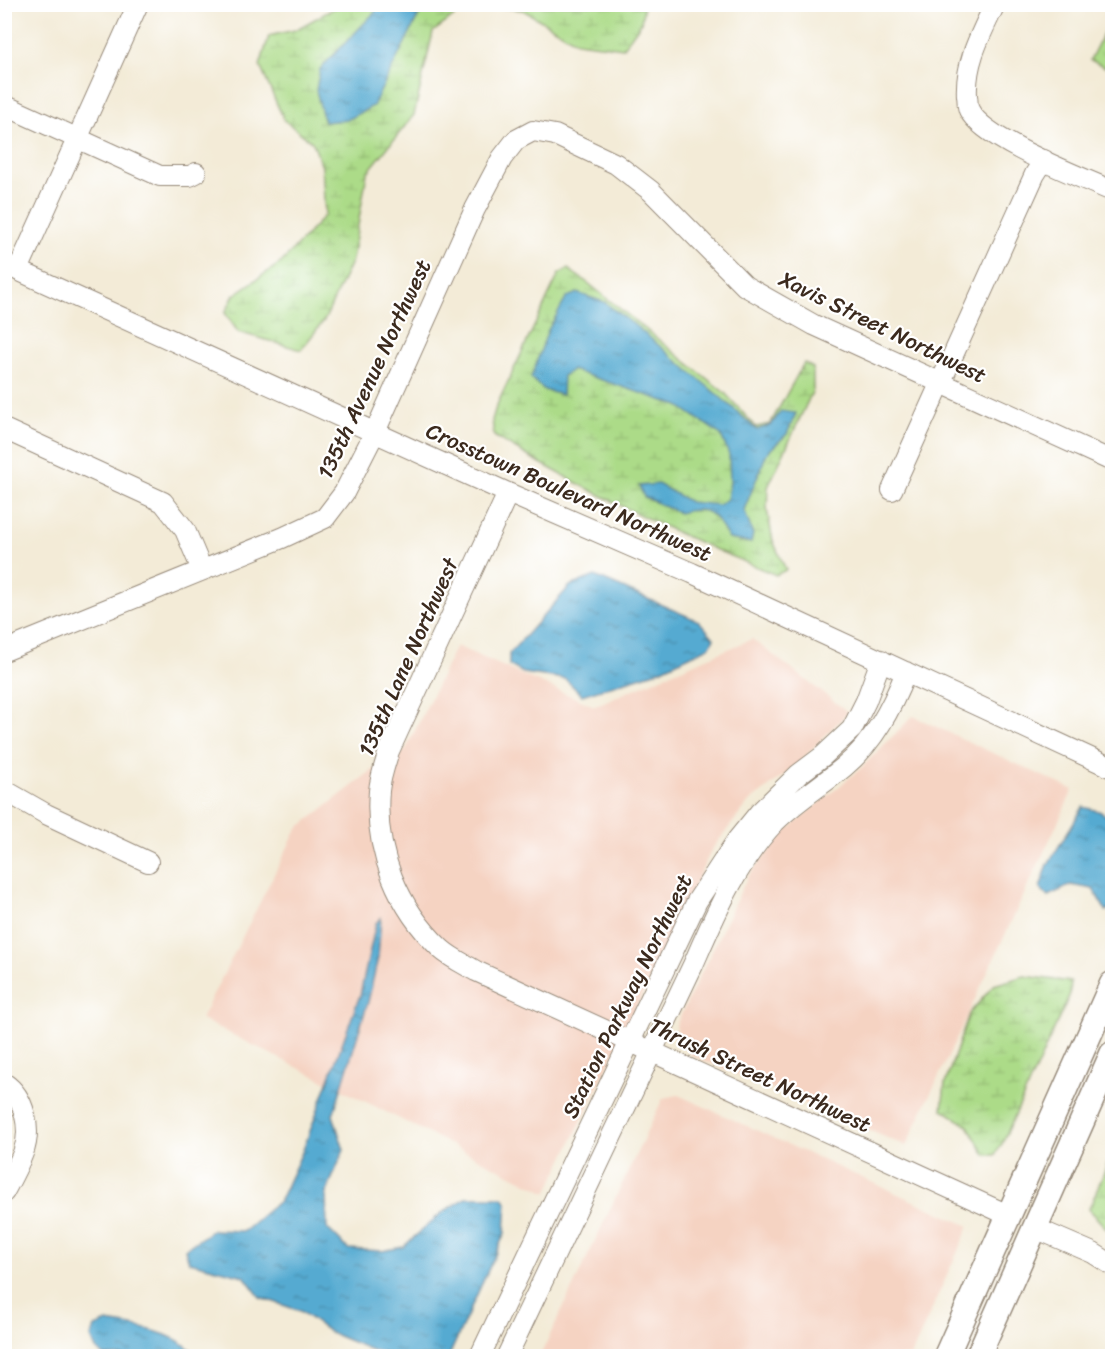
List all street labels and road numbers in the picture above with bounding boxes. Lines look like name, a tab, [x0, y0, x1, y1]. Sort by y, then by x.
street label: 135th Avenue Northwest	[306, 252, 442, 485]
street label: Xavis Street Northwest	[772, 259, 994, 394]
street label: Crosstown Boulevard Northwest	[420, 411, 719, 573]
street label: 135th Lane Northwest	[347, 550, 470, 763]
street label: Station Parkway Northwest	[551, 867, 703, 1125]
street label: Thrush Street Northwest	[642, 1006, 878, 1144]

